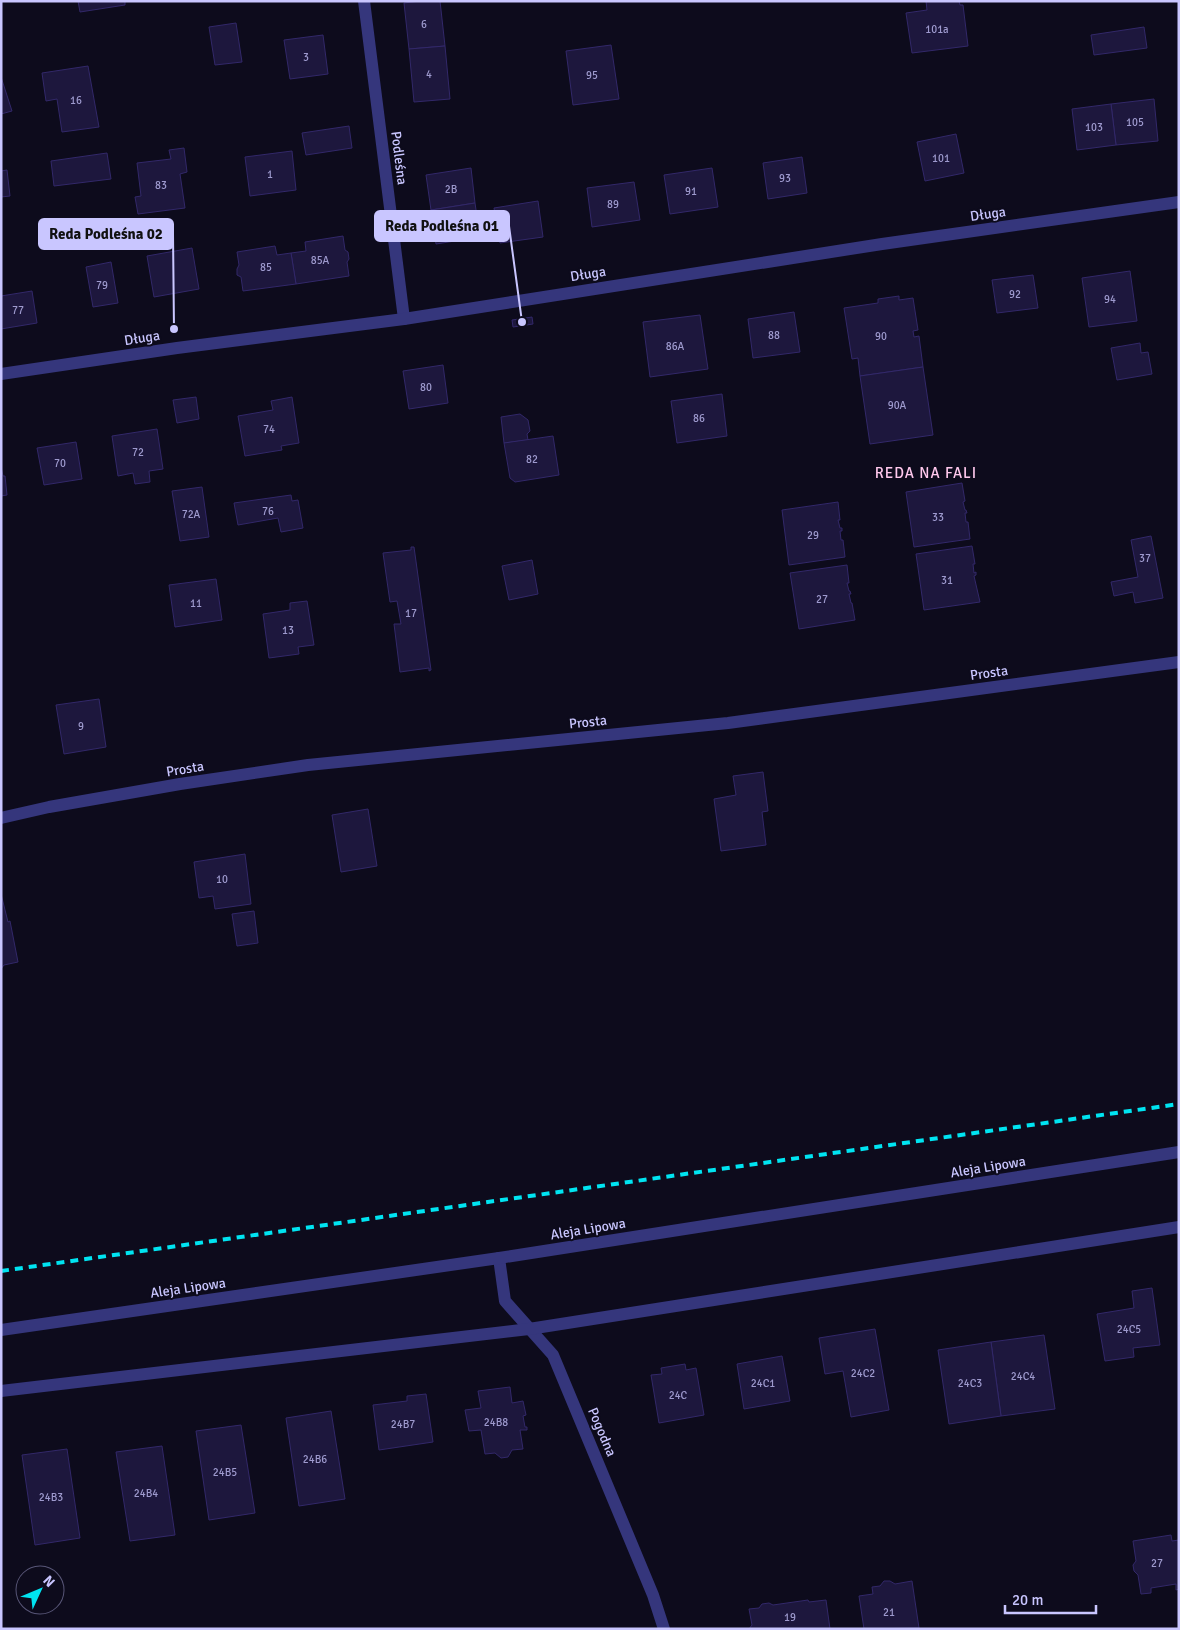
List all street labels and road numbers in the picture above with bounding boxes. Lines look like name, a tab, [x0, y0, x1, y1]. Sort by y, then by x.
street label: Podleśna	[387, 130, 411, 186]
street label: Długa	[969, 203, 1007, 225]
street label: Długa	[569, 263, 607, 285]
street label: Długa	[123, 327, 161, 349]
street label: Prosta	[969, 662, 1009, 684]
street label: Prosta	[568, 712, 608, 732]
street label: Prosta	[165, 758, 205, 780]
street label: Aleja Lipowa	[949, 1153, 1027, 1181]
street label: Aleja Lipowa	[549, 1215, 627, 1243]
street label: Aleja Lipowa	[149, 1274, 227, 1302]
street label: Pogodna	[584, 1405, 620, 1459]

